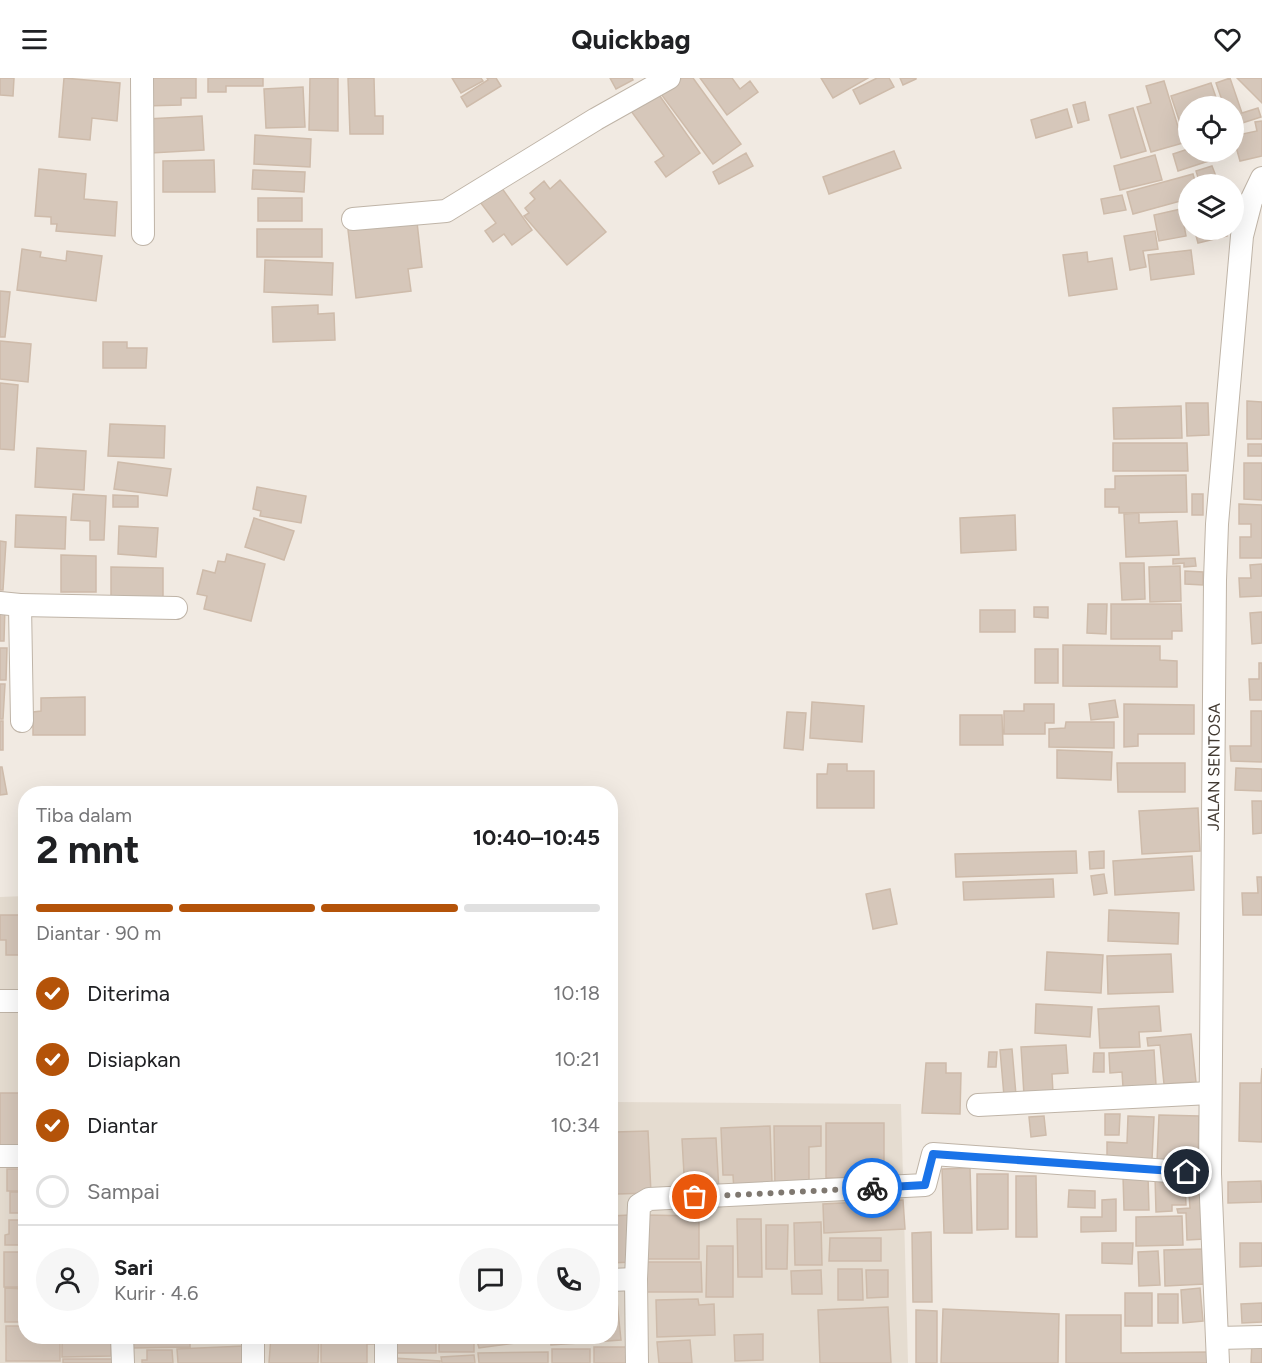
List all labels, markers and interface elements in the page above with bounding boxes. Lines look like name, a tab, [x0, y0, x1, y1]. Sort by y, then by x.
icon: menu	[18, 23, 51, 56]
text: Quickbag	[571, 23, 691, 56]
icon: heart	[1211, 23, 1244, 56]
map controls	[1178, 96, 1244, 240]
button: locate	[1178, 96, 1244, 162]
button: layers	[1178, 174, 1244, 240]
street label: JALAN SENTOSA	[1203, 703, 1223, 831]
text: Tiba dalam	[36, 803, 132, 827]
text: 10:40–10:45	[473, 824, 600, 851]
text: 2 mnt	[36, 826, 140, 873]
text: Diantar · 90 m	[36, 921, 161, 945]
icon: check	[36, 977, 69, 1010]
text: Diterima	[87, 980, 170, 1007]
text: 10:18	[553, 981, 600, 1005]
icon: check	[36, 1043, 69, 1076]
text: Disiapkan	[87, 1046, 181, 1073]
text: 10:21	[554, 1047, 600, 1071]
icon: check	[36, 1109, 69, 1142]
text: Diantar	[87, 1112, 158, 1139]
text: 10:34	[551, 1113, 600, 1137]
pin	[1161, 1146, 1212, 1197]
icon: home	[1170, 1155, 1203, 1188]
courier	[842, 1158, 902, 1218]
pin	[669, 1171, 720, 1222]
icon: bike	[856, 1172, 889, 1205]
text: Sampai	[87, 1178, 160, 1205]
icon: bag	[678, 1180, 711, 1213]
button: person	[36, 1248, 99, 1311]
button: chat	[459, 1248, 522, 1311]
button: phone	[537, 1248, 600, 1311]
text: Sari	[114, 1254, 153, 1281]
text: Kurir · 4.6	[114, 1281, 198, 1305]

